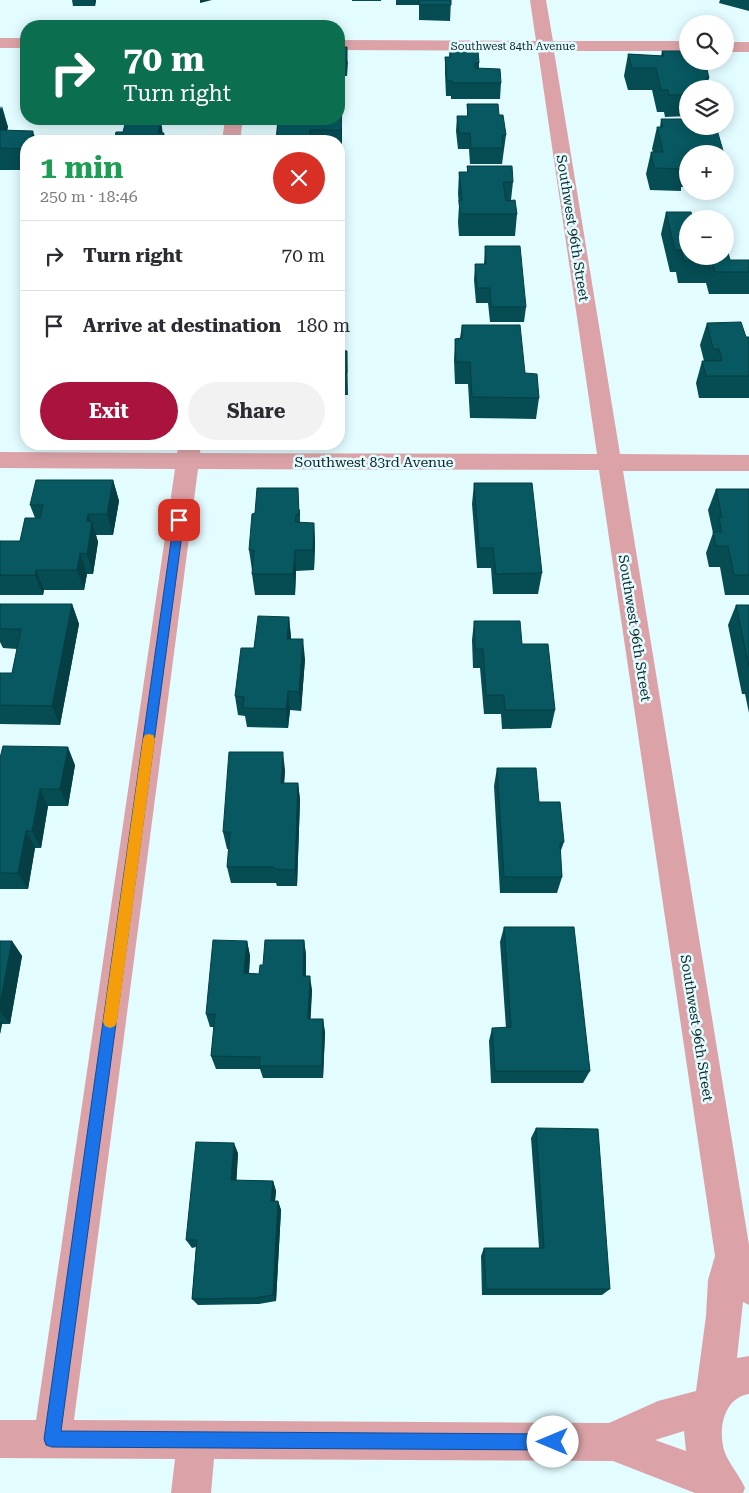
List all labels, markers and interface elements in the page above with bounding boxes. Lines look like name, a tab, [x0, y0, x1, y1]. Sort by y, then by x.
map controls	[679, 15, 734, 265]
button: search	[679, 15, 734, 70]
text: 70 m	[123, 39, 205, 80]
icon: right	[40, 40, 105, 105]
street label: Southwest 84th Avenue	[451, 40, 575, 53]
button: layers	[679, 80, 734, 135]
text: Turn right	[123, 81, 231, 106]
button: +	[679, 145, 734, 200]
text: 1 min	[40, 150, 123, 185]
button: close	[273, 152, 325, 204]
street label: Southwest 96th Street	[553, 153, 593, 303]
text: 250 m · 18:46	[40, 187, 138, 206]
button: −	[679, 210, 734, 265]
icon: right	[40, 242, 68, 270]
text: Turn right	[83, 244, 183, 267]
text: 70 m	[282, 244, 325, 267]
icon: arrive	[40, 312, 68, 340]
text: Arrive at destination	[83, 314, 281, 337]
text: 180 m	[296, 314, 350, 337]
button: Exit	[40, 382, 178, 440]
button: Share	[188, 382, 325, 440]
street label: Southwest 83rd Avenue	[295, 454, 454, 470]
pin	[158, 499, 200, 541]
icon: arrive	[165, 506, 193, 534]
street label: Southwest 96th Street	[615, 553, 655, 703]
street label: Southwest 96th Street	[677, 953, 717, 1103]
position arrow	[526, 1415, 578, 1467]

